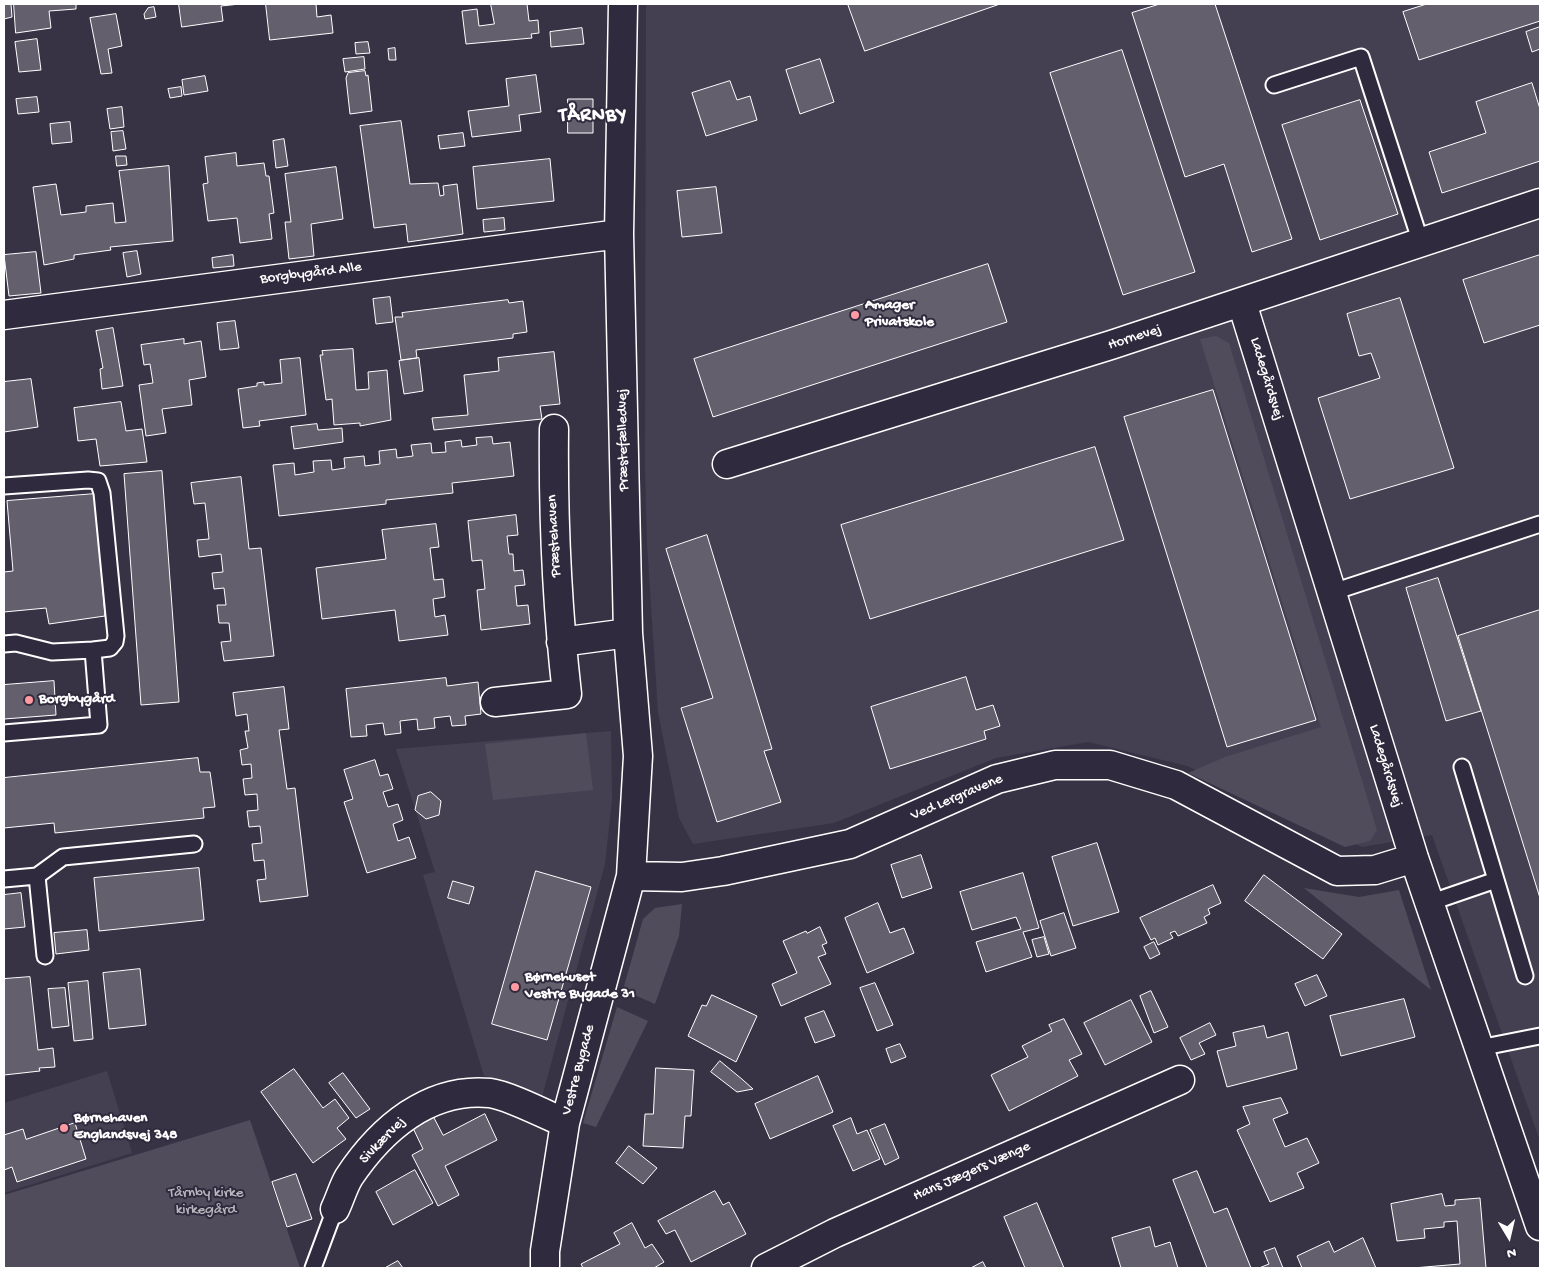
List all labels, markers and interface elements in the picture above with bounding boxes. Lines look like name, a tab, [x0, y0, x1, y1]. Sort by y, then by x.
district label: TÅRNBY	[558, 105, 628, 129]
street label: Borgbygård Alle	[259, 259, 363, 289]
place label: Amager Privatskole	[865, 297, 934, 332]
marker: Amager Privatskole	[849, 309, 861, 321]
street label: Hornevej	[1106, 321, 1164, 355]
street label: Ladegårdsvej	[1245, 335, 1287, 423]
street label: Præstefælledvej	[614, 389, 634, 491]
street label: Præstehaven	[544, 494, 566, 578]
place label: Borgbygård	[39, 691, 115, 709]
marker: Borgbygård	[23, 694, 35, 706]
street label: Ladegårdsvej	[1364, 722, 1406, 810]
street label: Ved Lergravene	[908, 770, 1006, 826]
place label: Børnehuset Vestre Bygade 31	[525, 969, 635, 1004]
marker: Børnehuset Vestre Bygade 31	[509, 981, 521, 993]
street label: Vestre Bygade	[558, 1023, 600, 1117]
place label: Børnehaven Englandsvej 348	[74, 1110, 177, 1145]
street label: Sivkærvej	[356, 1113, 410, 1169]
marker: Børnehaven Englandsvej 348	[58, 1122, 70, 1134]
street label: Hans Jægers Vænge	[911, 1138, 1033, 1206]
park label: Tårnby kirke kirkegård	[168, 1185, 244, 1220]
north arrow	[1484, 1212, 1534, 1262]
text: N	[1506, 1243, 1517, 1261]

